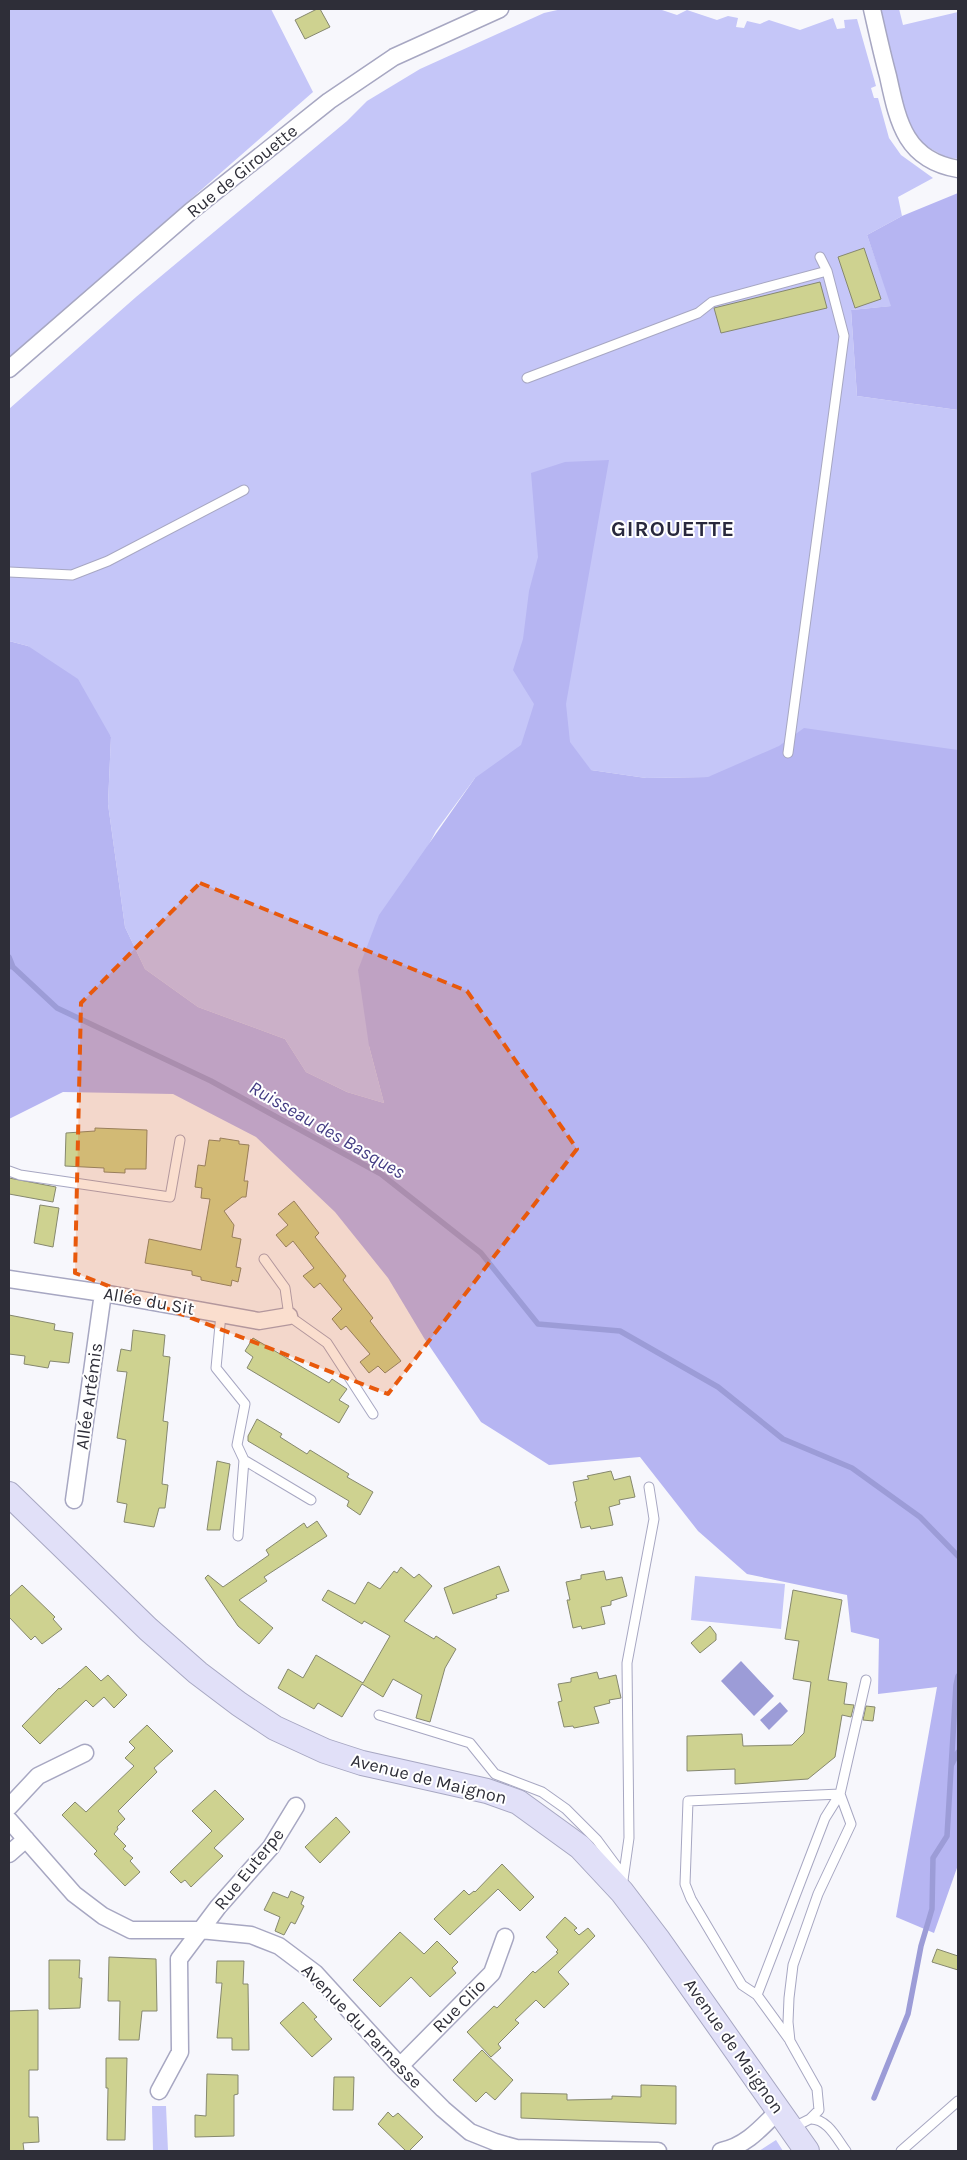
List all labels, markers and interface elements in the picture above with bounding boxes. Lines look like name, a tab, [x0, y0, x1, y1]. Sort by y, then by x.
street label: Rue de Girouette	[182, 120, 302, 222]
district label: GIROUETTE	[611, 516, 735, 542]
water label: Ruisseau des Basques	[245, 1076, 409, 1184]
street label: Allée du Sit	[102, 1282, 196, 1320]
street label: Allée Artémis	[71, 1341, 107, 1451]
street label: Avenue de Maignon	[349, 1749, 509, 1809]
street label: Rue Euterpe	[209, 1824, 289, 1914]
street label: Avenue du Parnasse	[297, 1959, 427, 2093]
street label: Avenue de Maignon	[679, 1974, 789, 2118]
street label: Rue Clio	[428, 1975, 490, 2037]

